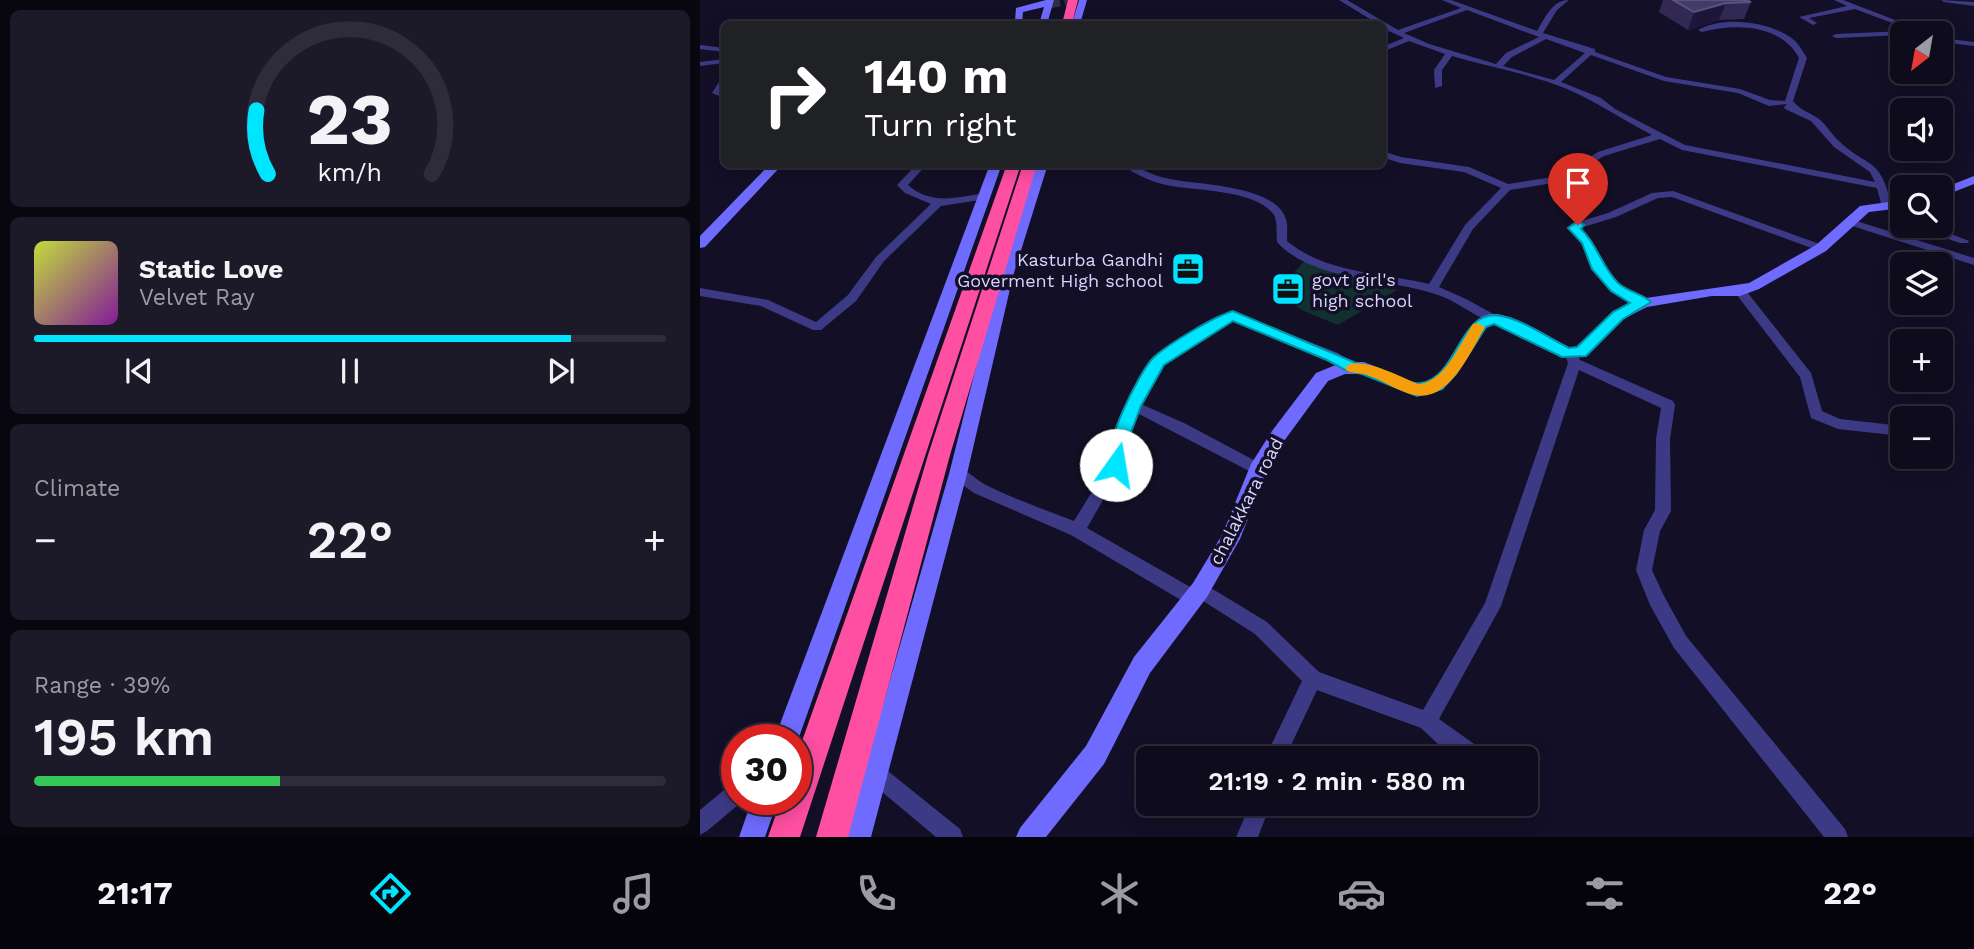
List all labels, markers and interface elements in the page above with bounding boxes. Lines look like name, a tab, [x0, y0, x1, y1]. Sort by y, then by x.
north arrow	[1890, 21, 1953, 84]
map controls	[1890, 21, 1953, 469]
text: 140 m	[864, 47, 1008, 105]
icon: right	[749, 49, 840, 140]
text: 23	[307, 77, 393, 163]
button: sound	[1890, 98, 1953, 161]
text: Turn right	[864, 106, 1016, 144]
pin	[1548, 153, 1608, 225]
text: km/h	[318, 158, 382, 187]
icon: arrive	[1559, 164, 1597, 202]
button: search	[1890, 175, 1953, 238]
place label: Kasturba Gandhi Goverment High school	[957, 249, 1163, 291]
office icon: Kasturba Gandhi Goverment High school	[1169, 250, 1207, 288]
button: layers	[1890, 252, 1953, 315]
text: Static Love	[139, 254, 283, 284]
place label: govt girl's high school	[1312, 269, 1413, 311]
office icon: govt girl's high school	[1269, 270, 1307, 308]
text: Velvet Ray	[139, 284, 255, 311]
button: +	[1890, 329, 1953, 392]
icon: previous	[120, 352, 158, 390]
icon: pause	[331, 352, 369, 390]
icon: next	[542, 352, 580, 390]
button: −	[1890, 406, 1953, 469]
position arrow	[1079, 428, 1153, 502]
street label: chalakkara road	[1205, 434, 1287, 568]
text: Climate	[34, 475, 120, 502]
text: 22°	[307, 510, 393, 571]
text: −	[34, 518, 57, 562]
text: +	[643, 518, 666, 562]
text: Range · 39%	[34, 672, 170, 699]
text: 195 km	[34, 707, 214, 768]
speed limit sign: 30	[721, 724, 812, 815]
text: 21:19 · 2 min · 580 m	[1208, 766, 1466, 796]
icon: directions	[366, 869, 415, 918]
icon: music	[609, 869, 658, 918]
icon: phone	[852, 869, 901, 918]
icon: climate	[1095, 869, 1144, 918]
icon: car	[1337, 869, 1386, 918]
icon: filters	[1580, 869, 1629, 918]
text: 21:17	[97, 874, 173, 912]
text: 22°	[1823, 874, 1877, 912]

